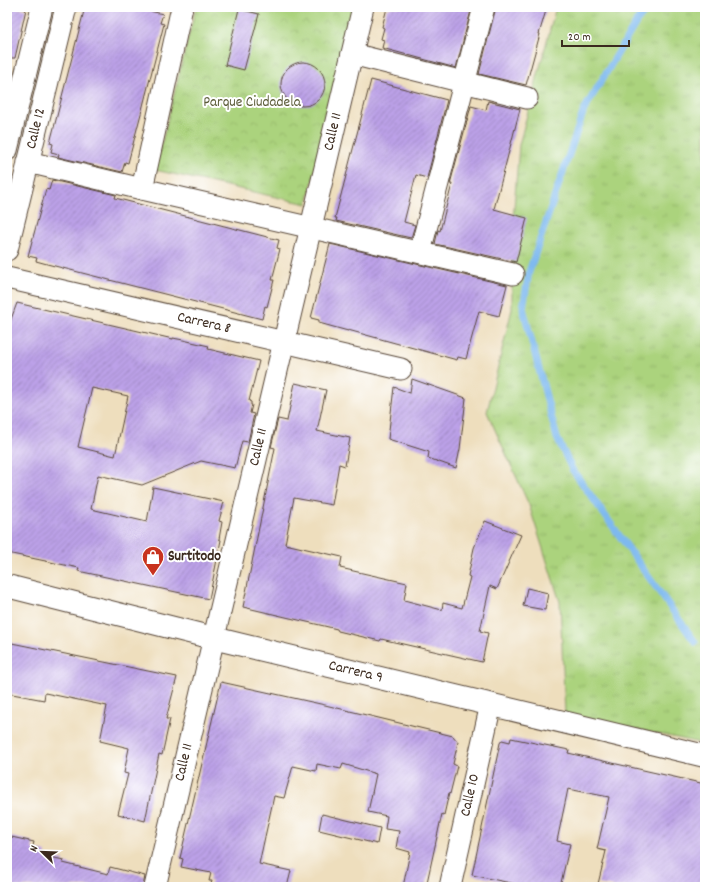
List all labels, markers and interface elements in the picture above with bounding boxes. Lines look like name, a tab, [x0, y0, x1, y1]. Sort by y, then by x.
scale bar	[562, 22, 629, 48]
text: 20 m	[568, 29, 591, 46]
park label: Parque Ciudadela	[203, 92, 302, 114]
street label: Calle 12	[21, 106, 52, 151]
street label: Calle 11	[318, 111, 349, 153]
street label: Carrera 8	[175, 307, 233, 340]
street label: Calle 11	[244, 426, 274, 468]
shop icon: Surtitodo	[140, 544, 166, 577]
place label: Surtitodo	[168, 546, 221, 568]
street label: Carrera 9	[326, 655, 385, 689]
street label: Calle 11	[169, 741, 200, 784]
street label: Calle 10	[455, 772, 486, 819]
north arrow	[22, 832, 62, 872]
text: N	[26, 843, 43, 855]

